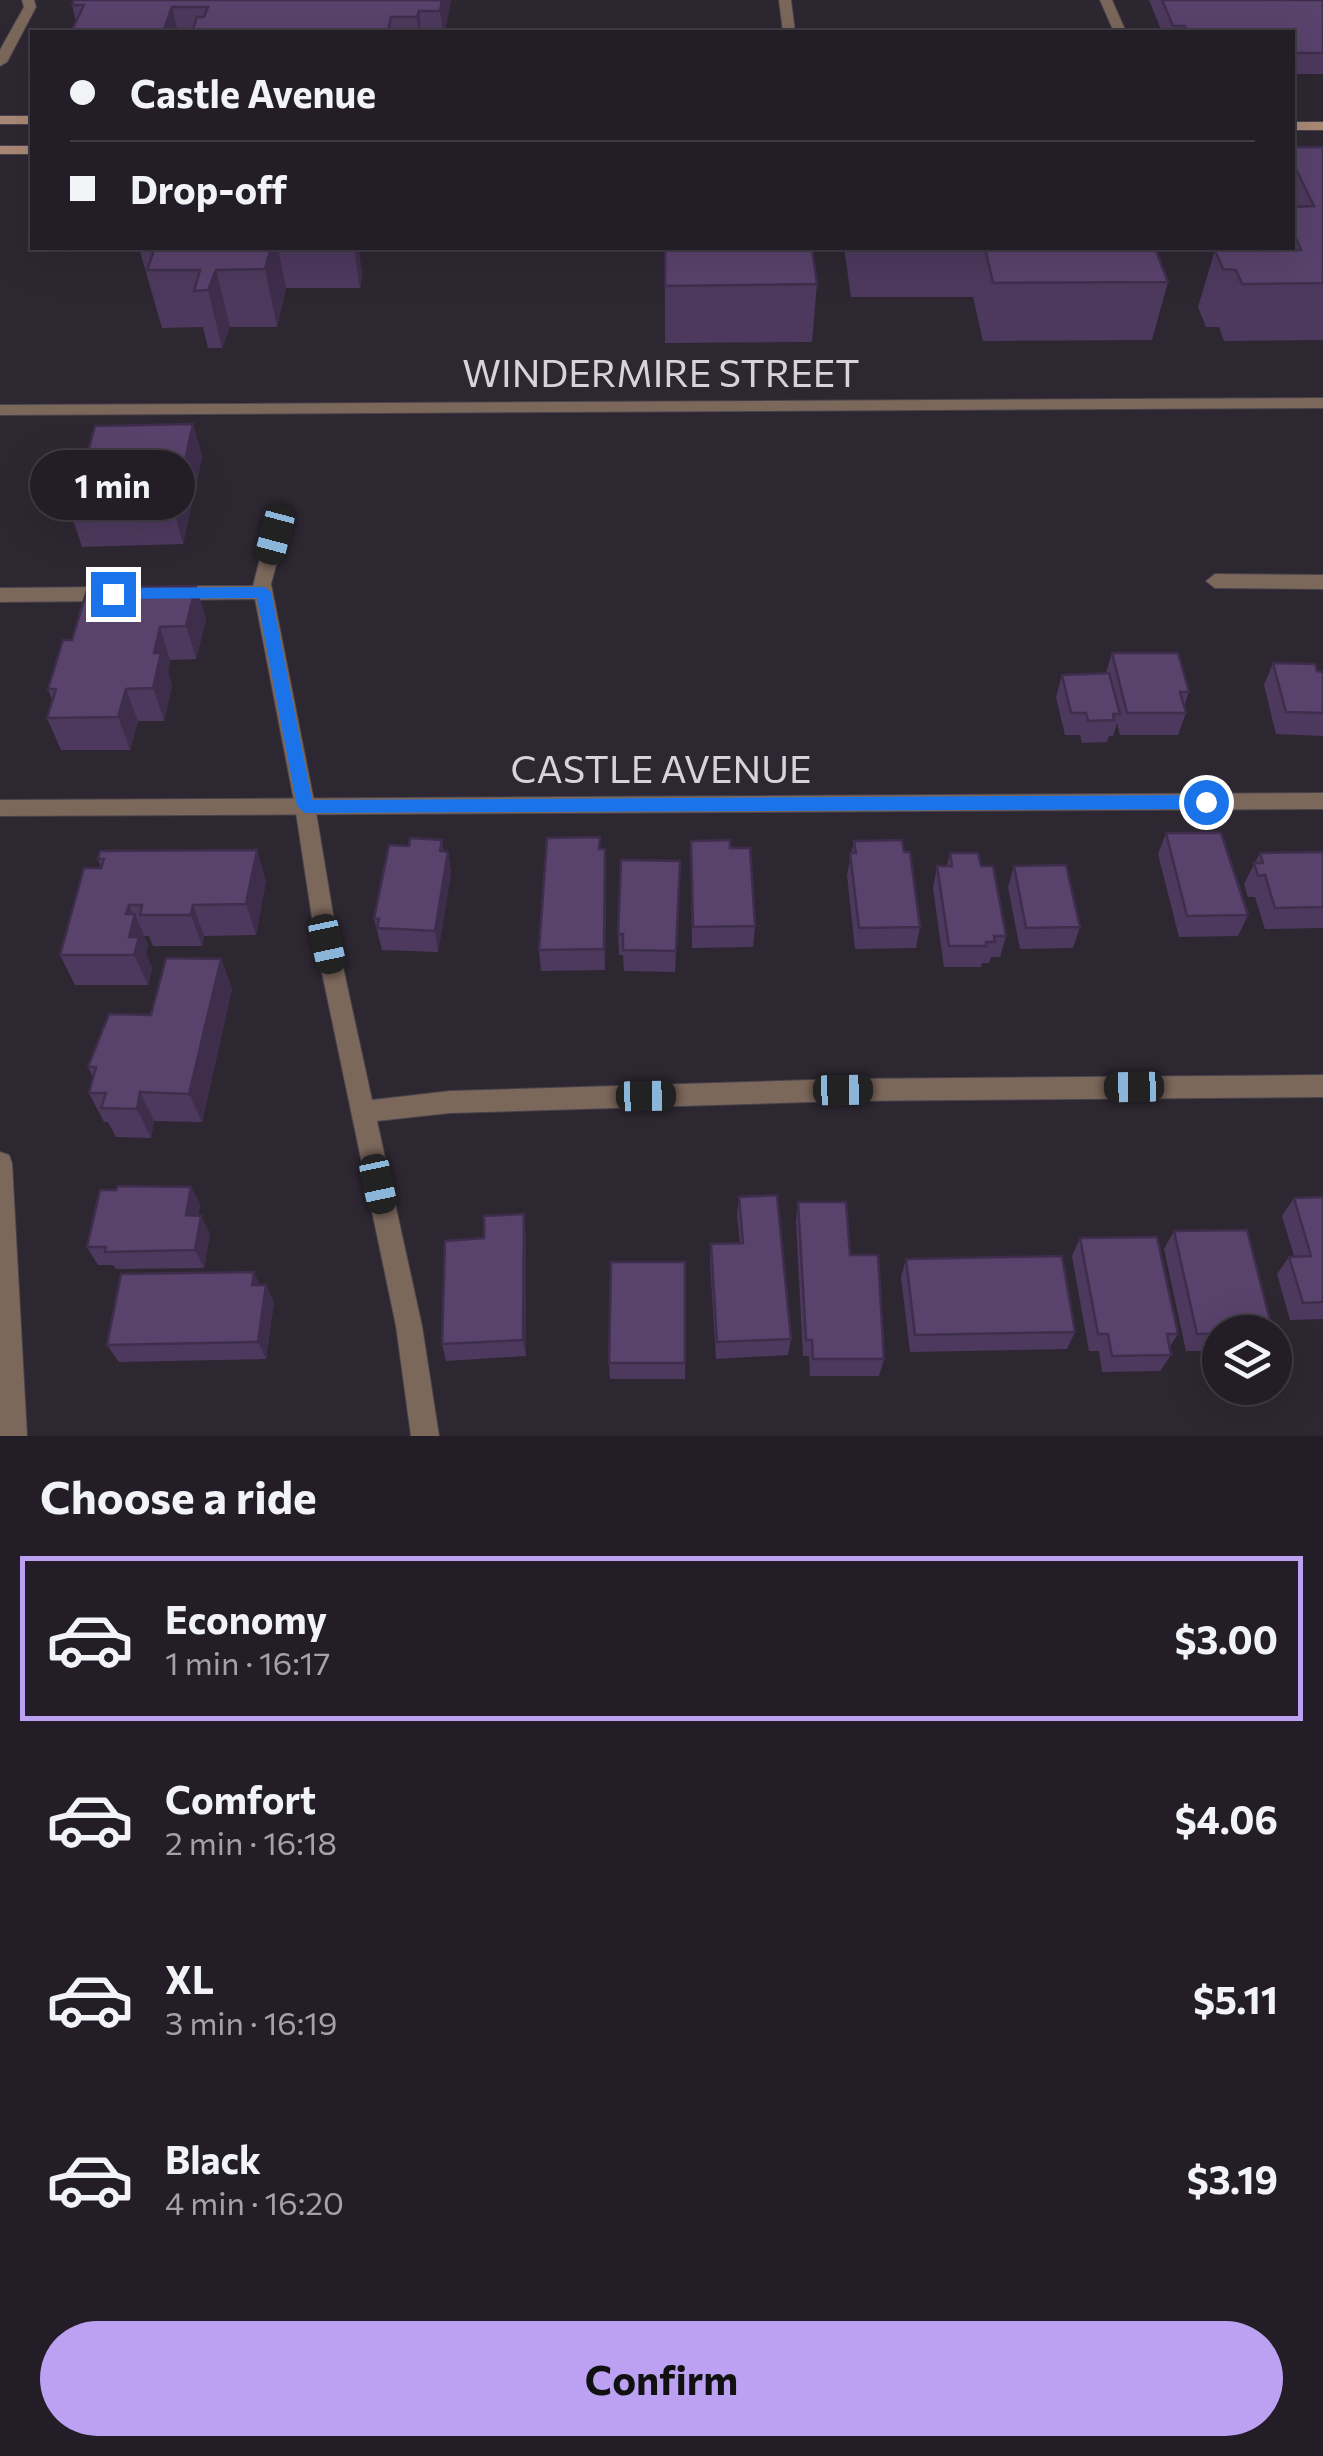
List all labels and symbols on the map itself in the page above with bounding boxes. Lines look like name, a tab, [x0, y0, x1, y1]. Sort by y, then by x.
street label: WINDERMIRE STREET	[462, 348, 860, 395]
callout: 1 min	[31, 449, 196, 519]
car	[253, 502, 297, 568]
route end	[91, 572, 136, 617]
street label: CASTLE AVENUE	[510, 744, 812, 791]
route start	[1184, 780, 1229, 825]
car	[306, 912, 348, 976]
car	[1104, 1071, 1164, 1103]
car	[813, 1074, 873, 1106]
car	[616, 1080, 676, 1112]
car	[357, 1152, 399, 1216]

